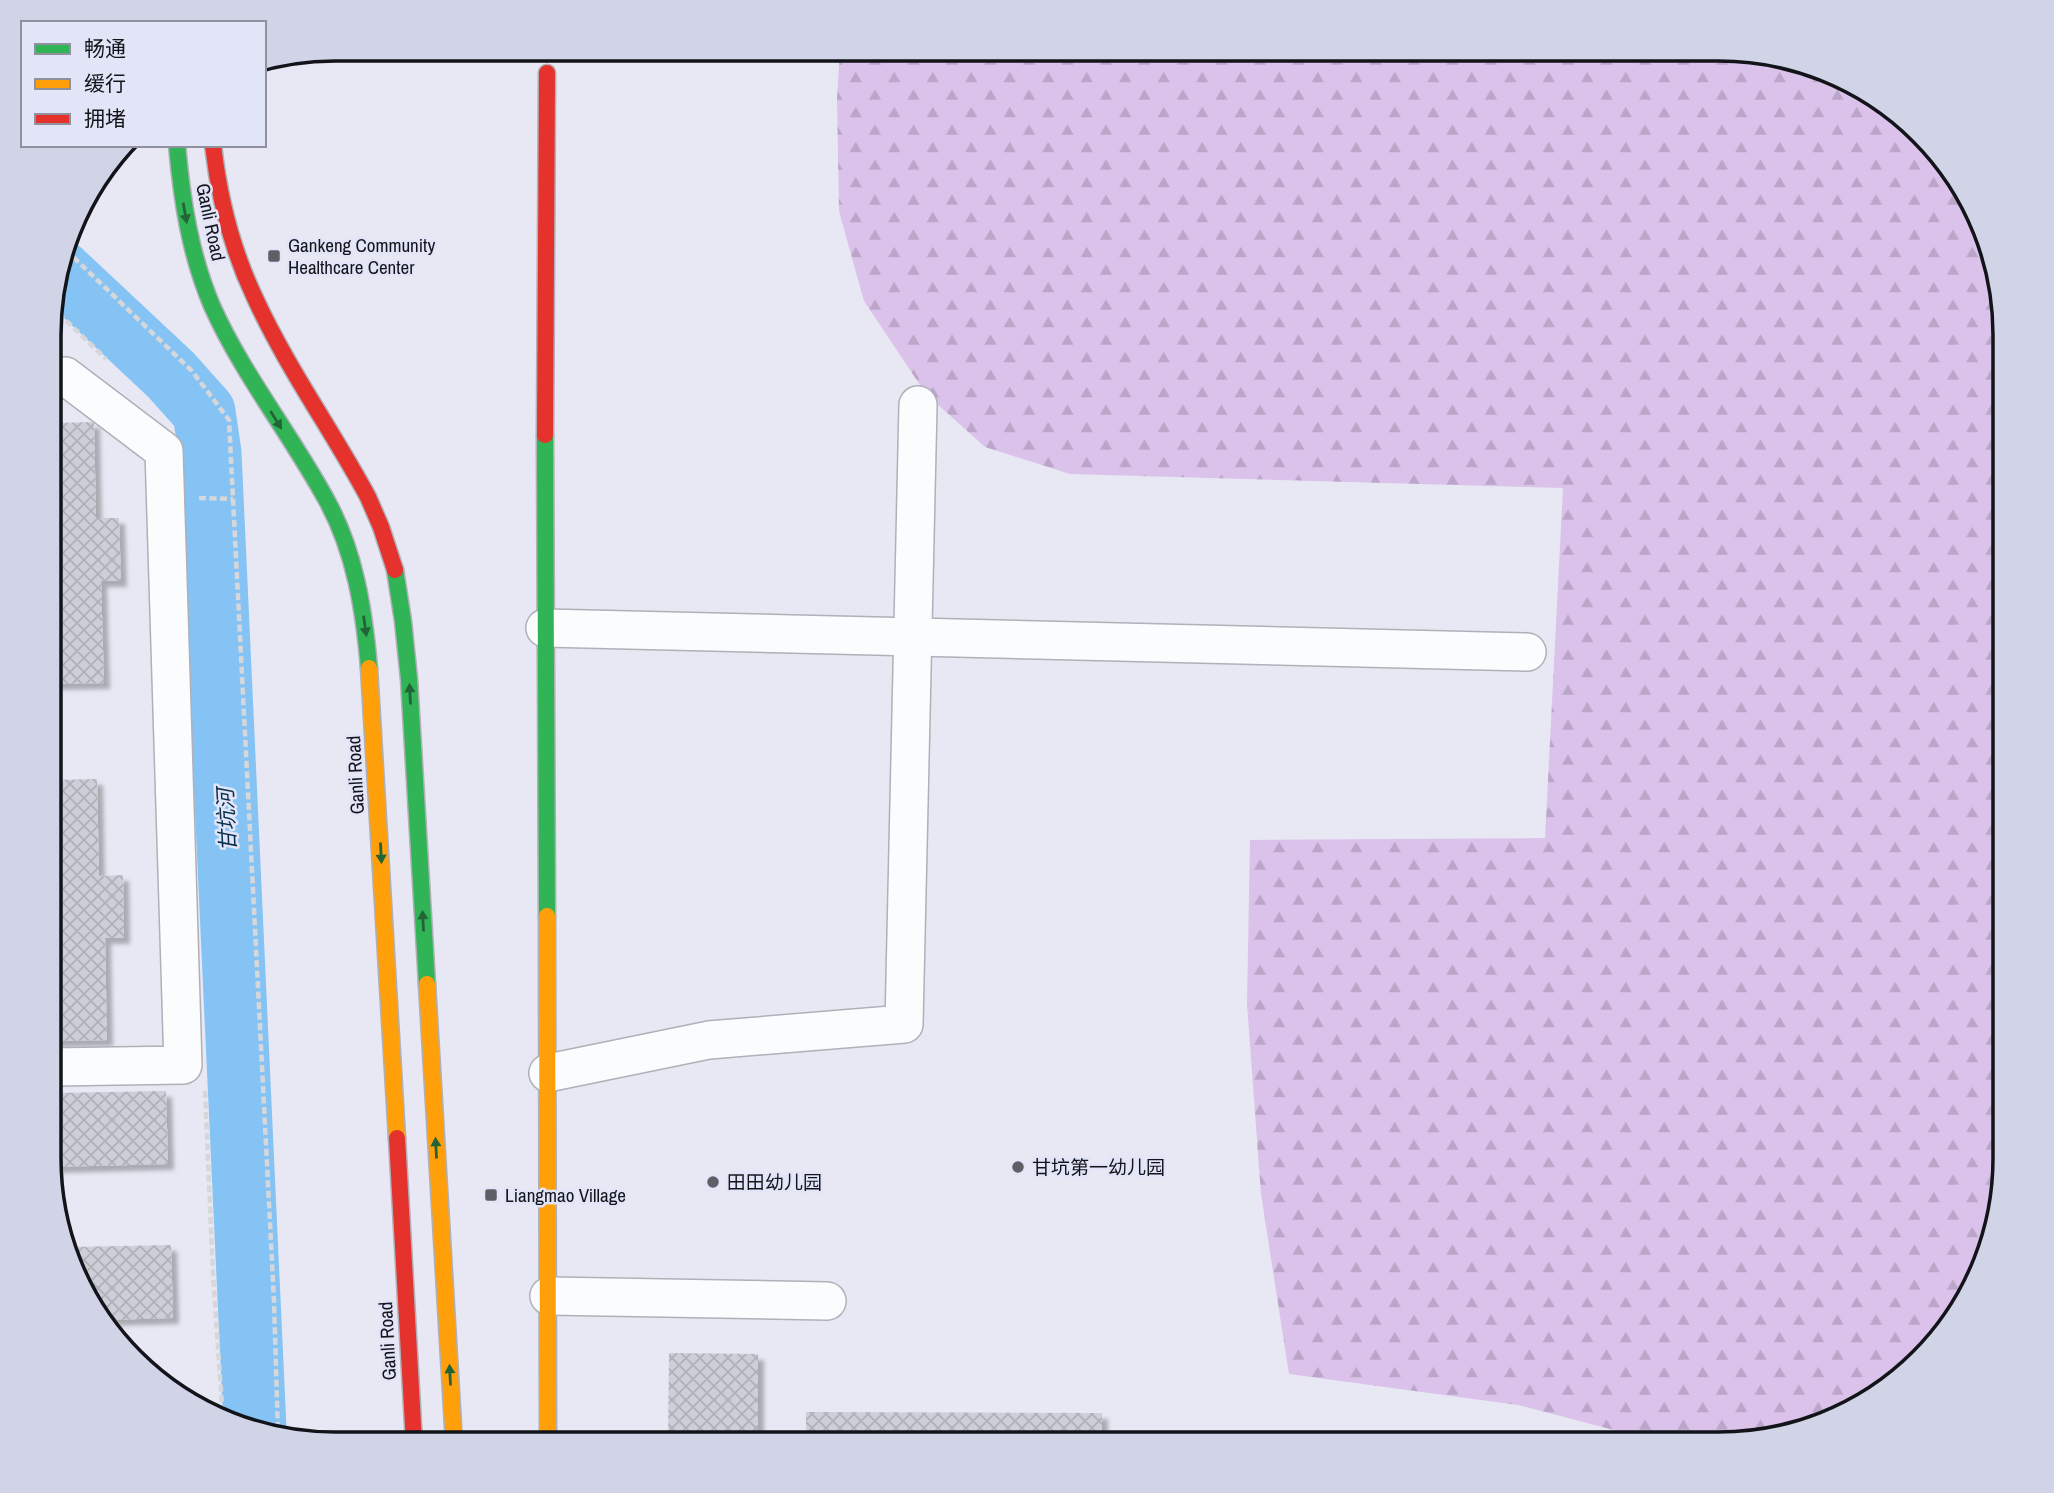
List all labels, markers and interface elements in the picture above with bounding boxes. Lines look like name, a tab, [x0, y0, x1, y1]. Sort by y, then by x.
legend	[21, 21, 266, 147]
text: 畅通	[84, 34, 126, 63]
text: 缓行	[84, 69, 126, 98]
text: 拥堵	[84, 104, 126, 133]
street label: Ganli Road	[190, 181, 232, 263]
one-way arrow	[180, 202, 191, 224]
place label: Gankeng Community Healthcare Center	[288, 232, 435, 280]
marker: Gankeng Community Healthcare Center	[266, 248, 282, 264]
one-way arrow	[269, 410, 282, 429]
one-way arrow	[360, 615, 371, 637]
one-way arrow	[404, 683, 415, 705]
street label: Ganli Road	[340, 735, 370, 815]
water label: 甘坑河	[210, 784, 243, 852]
one-way arrow	[376, 842, 387, 864]
one-way arrow	[417, 910, 428, 932]
one-way arrow	[431, 1137, 442, 1159]
place label: 甘坑第一幼儿园	[1032, 1154, 1165, 1180]
marker: 甘坑第一幼儿园	[1010, 1159, 1026, 1175]
place label: 田田幼儿园	[727, 1169, 822, 1195]
marker: 田田幼儿园	[705, 1174, 721, 1190]
place label: Liangmao Village	[505, 1182, 626, 1208]
marker: Liangmao Village	[483, 1187, 499, 1203]
street label: Ganli Road	[372, 1301, 402, 1381]
one-way arrow	[444, 1364, 455, 1386]

